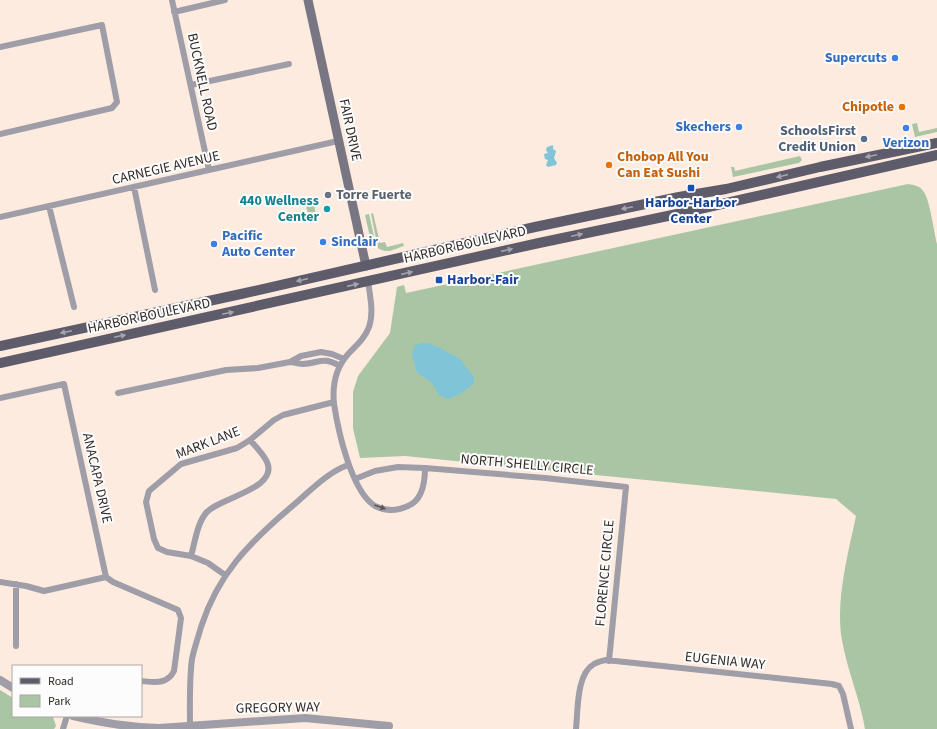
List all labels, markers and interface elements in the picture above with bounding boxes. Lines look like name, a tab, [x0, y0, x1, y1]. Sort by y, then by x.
street label: BUCKNELL ROAD	[182, 31, 222, 133]
place label: Supercuts	[825, 48, 887, 68]
marker: Supercuts	[890, 53, 900, 63]
street label: FAIR DRIVE	[334, 97, 366, 163]
place label: Chipotle	[842, 97, 894, 117]
marker: Chipotle	[897, 102, 907, 112]
place label: Skechers	[675, 117, 731, 137]
place label: SchoolsFirst Credit Union	[778, 121, 857, 157]
marker: Skechers	[734, 122, 744, 132]
marker: Verizon	[901, 123, 911, 133]
place label: Verizon	[882, 133, 929, 153]
marker: SchoolsFirst Credit Union	[859, 134, 869, 144]
street label: CARNEGIE AVENUE	[110, 146, 222, 190]
place label: Chobop All You Can Eat Sushi	[617, 147, 709, 183]
one-way arrow	[865, 154, 878, 160]
marker: Chobop All You Can Eat Sushi	[604, 160, 614, 170]
one-way arrow	[776, 173, 788, 179]
marker: Harbor-Harbor Center	[686, 183, 696, 193]
place label: Torre Fuerte	[336, 185, 412, 205]
marker: Torre Fuerte	[323, 190, 333, 200]
place label: 440 Wellness Center	[240, 191, 319, 227]
place label: Harbor-Harbor Center	[645, 193, 737, 229]
marker: 440 Wellness Center	[322, 204, 332, 214]
one-way arrow	[621, 205, 633, 211]
street label: HARBOR BOULEVARD	[402, 221, 528, 269]
place label: Pacific Auto Center	[221, 226, 295, 262]
place label: Sinclair	[331, 232, 378, 252]
one-way arrow	[571, 232, 583, 238]
marker: Sinclair	[318, 237, 328, 247]
marker: Pacific Auto Center	[209, 239, 219, 249]
one-way arrow	[501, 247, 513, 253]
one-way arrow	[400, 269, 413, 275]
place label: Harbor-Fair	[447, 270, 519, 290]
marker: Harbor-Fair	[434, 275, 444, 285]
one-way arrow	[296, 278, 308, 284]
one-way arrow	[347, 281, 359, 287]
street label: HARBOR BOULEVARD	[86, 293, 212, 339]
one-way arrow	[222, 309, 234, 315]
one-way arrow	[60, 329, 72, 335]
one-way arrow	[114, 333, 126, 339]
street label: MARK LANE	[173, 422, 243, 464]
street label: ANACAPA DRIVE	[77, 431, 117, 525]
street label: NORTH SHELLY CIRCLE	[460, 449, 594, 481]
one-way arrow	[375, 505, 387, 511]
street label: FLORENCE CIRCLE	[590, 519, 620, 627]
street label: EUGENIA WAY	[684, 647, 766, 675]
legend	[12, 665, 142, 717]
text: Road	[48, 673, 74, 690]
text: Park	[48, 693, 70, 710]
street label: GREGORY WAY	[236, 697, 321, 719]

